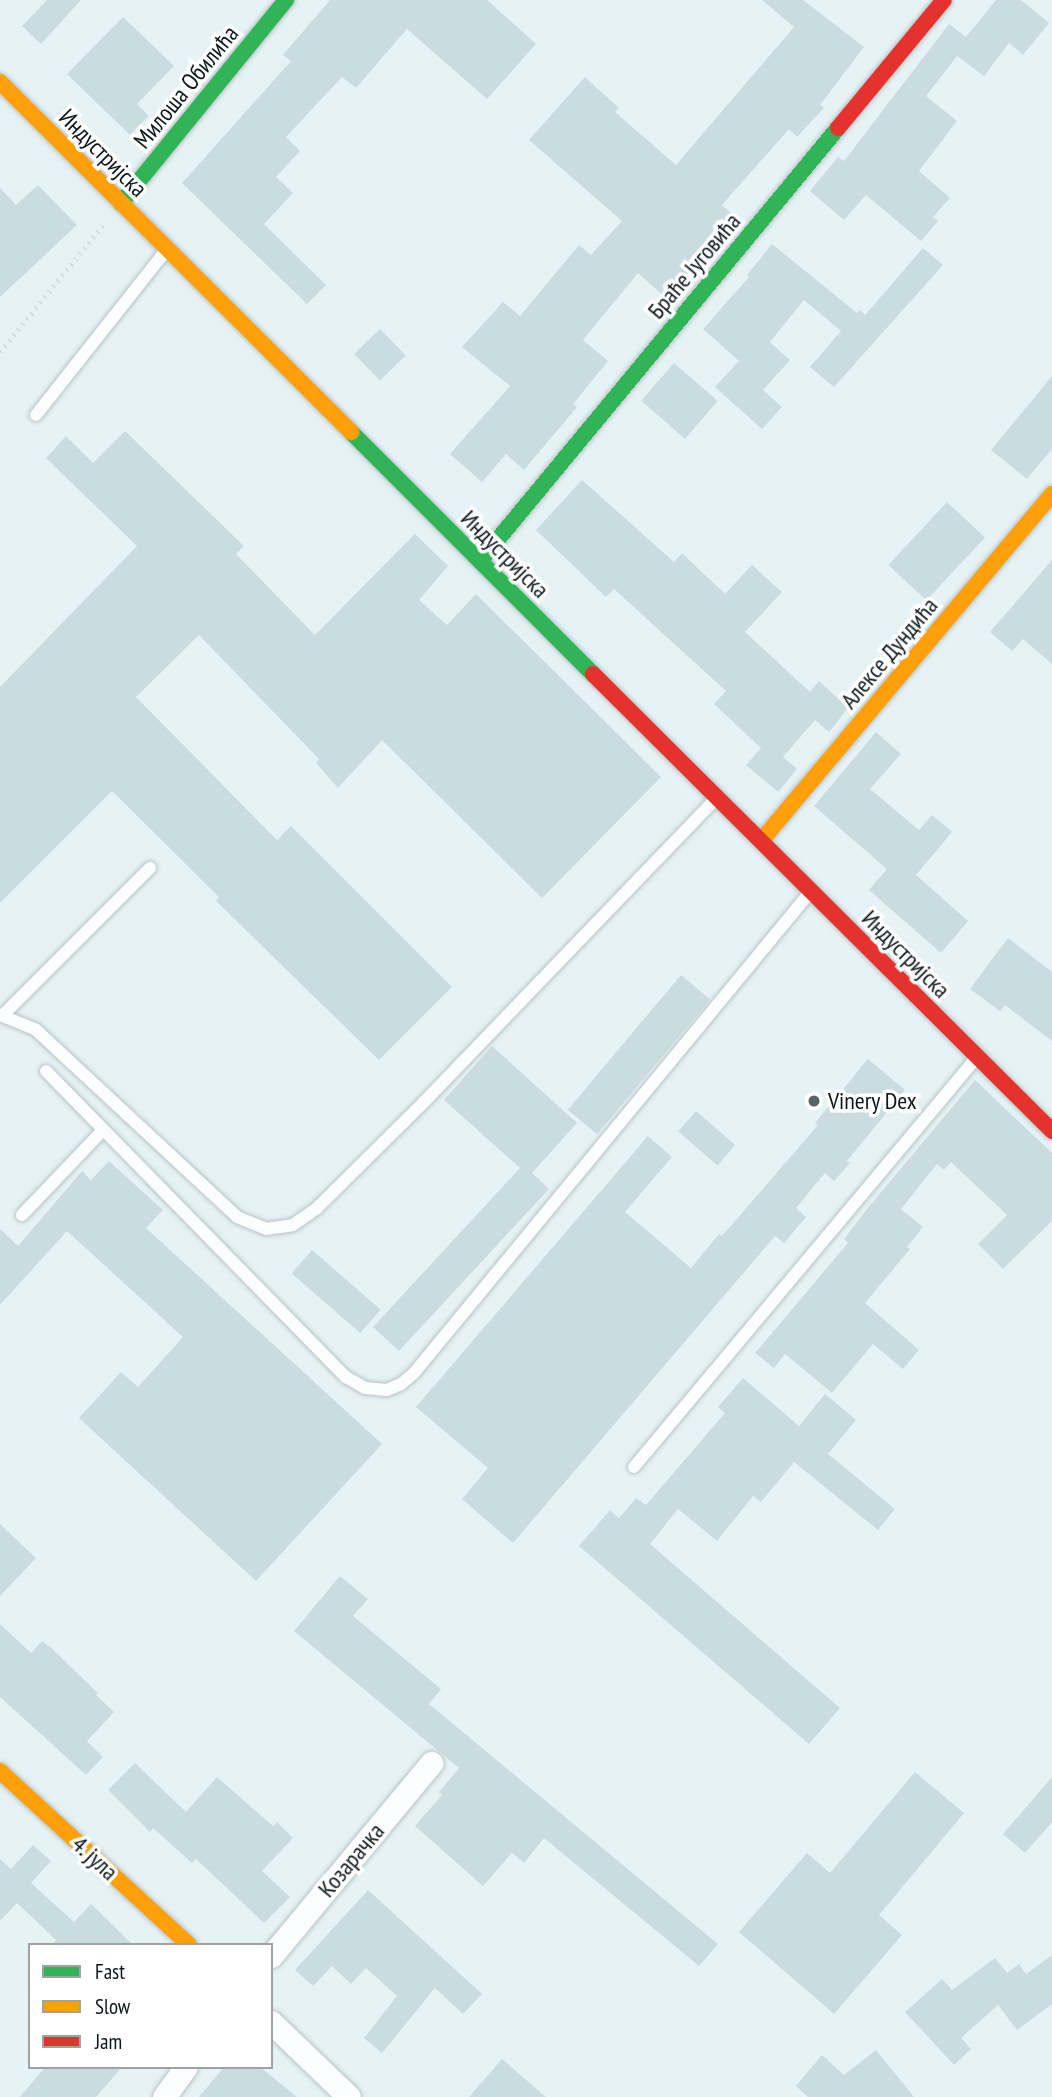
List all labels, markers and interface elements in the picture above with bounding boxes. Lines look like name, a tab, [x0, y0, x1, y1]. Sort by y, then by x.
street label: Милоша Обилића	[128, 20, 244, 154]
street label: Индустријска	[53, 103, 153, 203]
street label: Браће Југовића	[642, 207, 746, 325]
street label: Индустријска	[455, 504, 555, 604]
street label: Алексе Дундића	[834, 592, 944, 714]
street label: Индустријска	[856, 904, 956, 1004]
place label: Vinery Dex	[828, 1087, 917, 1115]
marker: Vinery Dex	[806, 1093, 822, 1109]
street label: Козарачка	[312, 1817, 390, 1903]
street label: 4. јула	[66, 1829, 124, 1887]
legend	[28, 1943, 273, 2069]
text: Fast	[95, 1958, 125, 1985]
text: Slow	[95, 1993, 130, 2020]
text: Jam	[95, 2028, 122, 2055]

